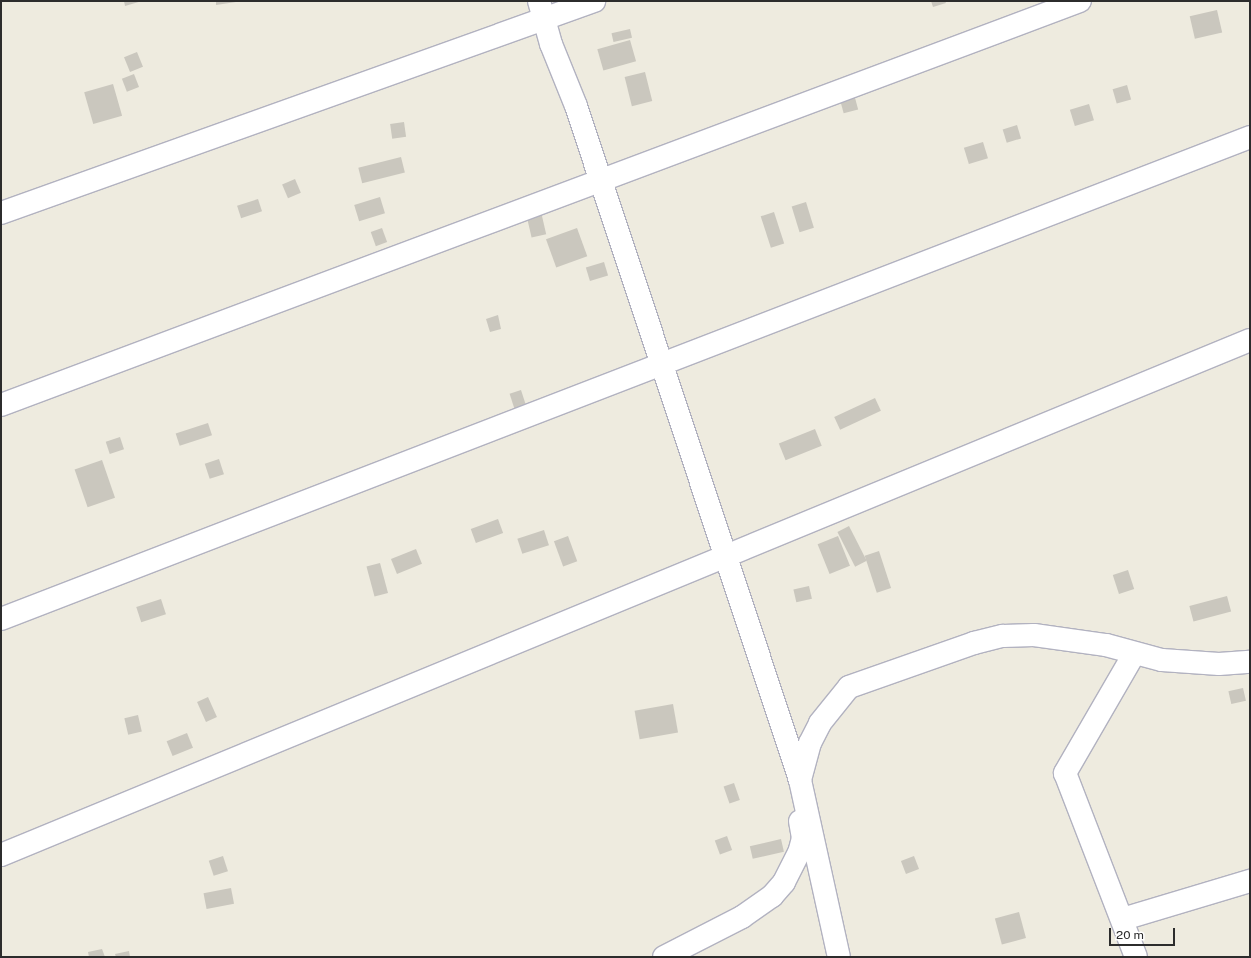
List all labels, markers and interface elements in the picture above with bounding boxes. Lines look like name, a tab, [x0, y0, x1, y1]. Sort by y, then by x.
scale bar	[1111, 920, 1177, 946]
text: 20 m	[1116, 928, 1144, 942]

